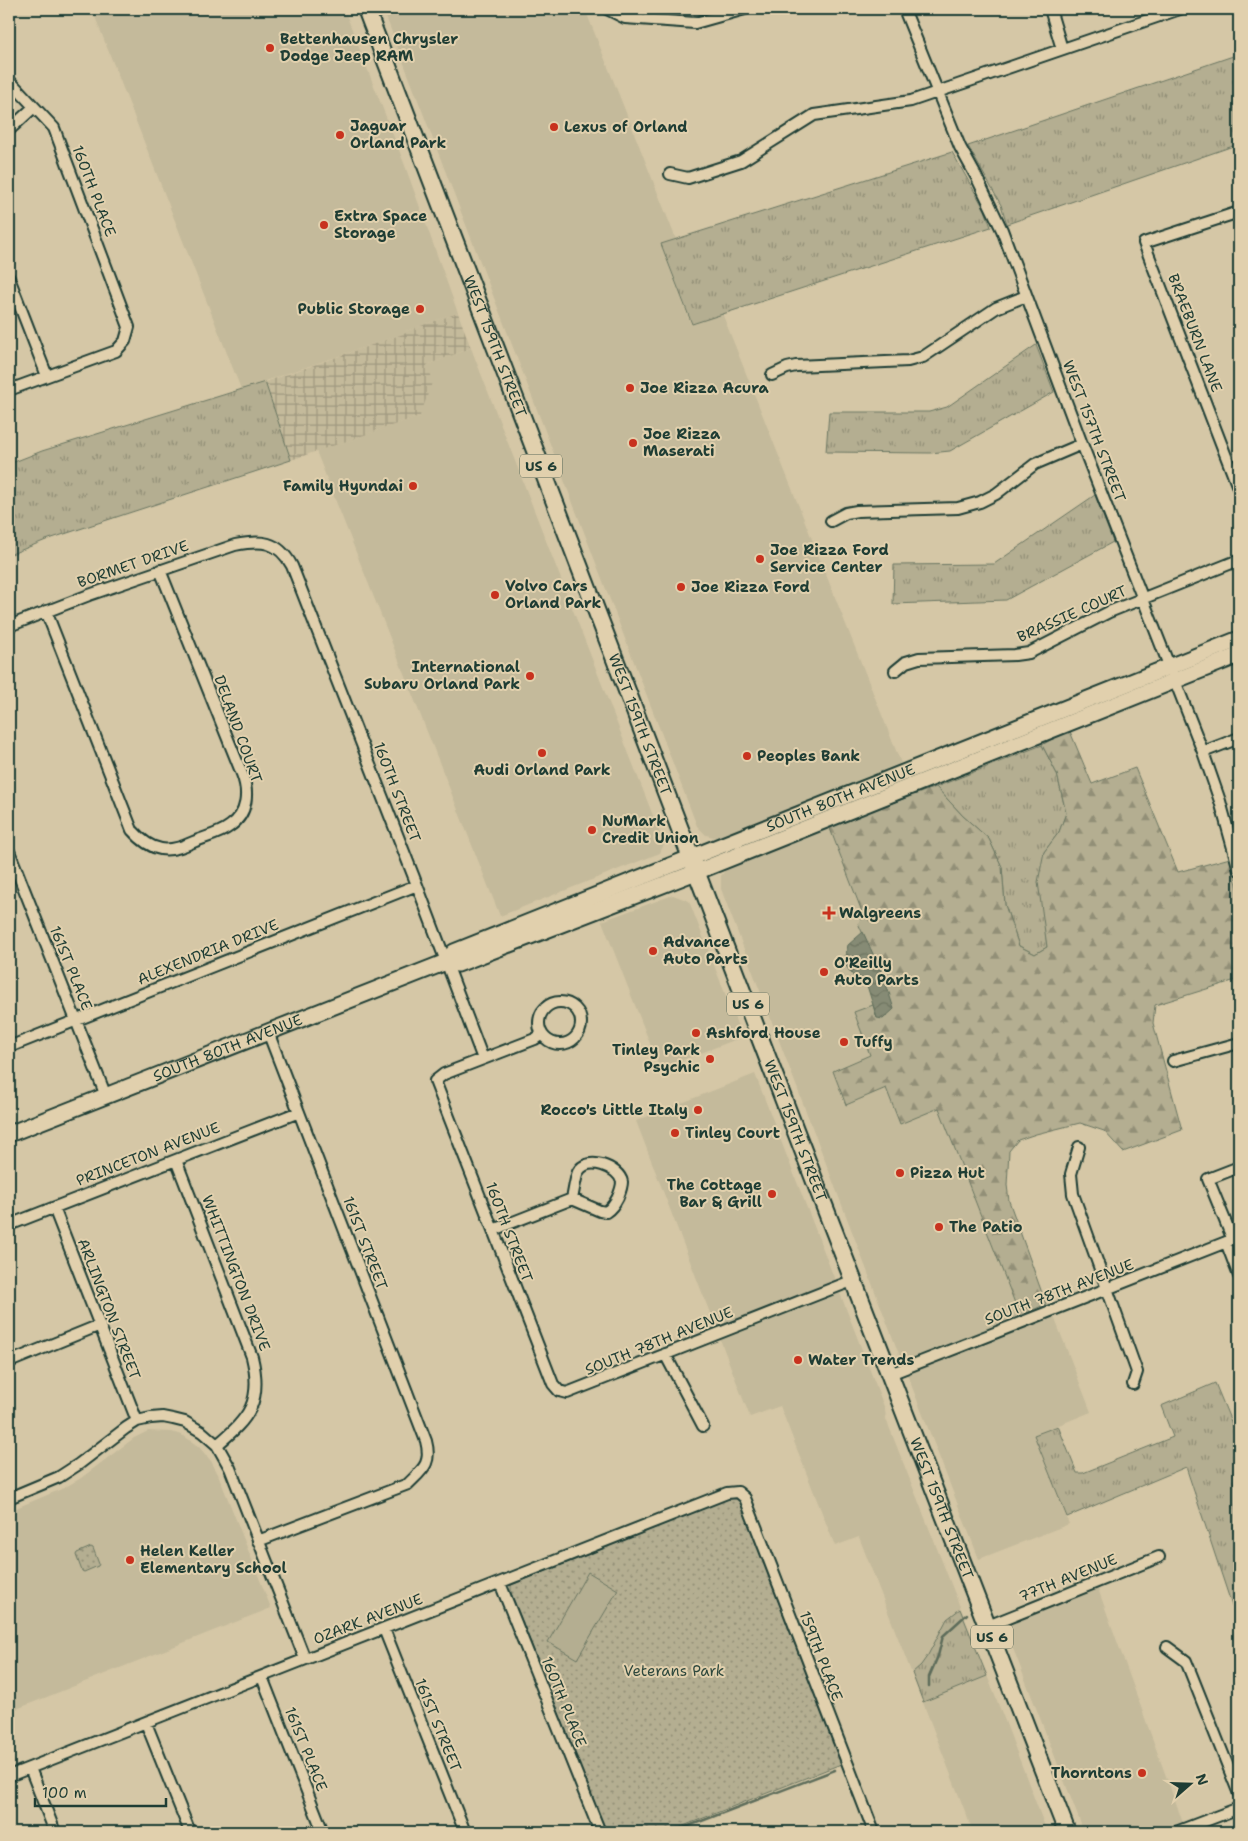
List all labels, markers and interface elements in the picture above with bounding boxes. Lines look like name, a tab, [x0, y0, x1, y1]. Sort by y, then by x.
place label: Bettenhausen Chrysler Dodge Jeep RAM	[280, 29, 458, 66]
marker: Bettenhausen Chrysler Dodge Jeep RAM	[264, 42, 276, 54]
place label: Jaguar Orland Park	[350, 116, 446, 153]
place label: Lexus of Orland	[564, 117, 688, 137]
marker: Lexus of Orland	[548, 121, 560, 133]
marker: Jaguar Orland Park	[334, 129, 346, 141]
street label: 160TH PLACE	[67, 142, 121, 240]
place label: Extra Space Storage	[334, 206, 427, 243]
marker: Extra Space Storage	[318, 219, 330, 231]
street label: BRAEBURN LANE	[1163, 271, 1227, 395]
street label: WEST 159TH STREET	[459, 272, 531, 420]
place label: Public Storage	[297, 299, 410, 319]
marker: Public Storage	[414, 303, 426, 315]
street label: WEST 157TH STREET	[1058, 357, 1130, 505]
place label: Joe Rizza Acura	[640, 378, 770, 398]
marker: Joe Rizza Acura	[624, 382, 636, 394]
place label: Joe Rizza Maserati	[643, 424, 721, 461]
marker: Joe Rizza Maserati	[627, 437, 639, 449]
road number: US 6	[520, 454, 562, 478]
place label: Family Hyundai	[283, 476, 403, 496]
marker: Family Hyundai	[407, 480, 419, 492]
street label: BORMET DRIVE	[75, 536, 191, 592]
place label: Joe Rizza Ford Service Center	[770, 540, 889, 577]
marker: Joe Rizza Ford Service Center	[754, 553, 766, 565]
place label: Volvo Cars Orland Park	[505, 576, 601, 613]
place label: Joe Rizza Ford	[691, 577, 810, 597]
marker: Joe Rizza Ford	[675, 581, 687, 593]
street label: BRASSIE COURT	[1014, 581, 1130, 647]
marker: Volvo Cars Orland Park	[489, 589, 501, 601]
street label: WEST 159TH STREET	[604, 651, 676, 798]
place label: International Subaru Orland Park	[364, 657, 520, 694]
marker: International Subaru Orland Park	[524, 670, 536, 682]
street label: DELAND COURT	[209, 672, 267, 786]
street label: 160TH STREET	[369, 739, 425, 845]
place label: Peoples Bank	[757, 746, 860, 766]
marker: Audi Orland Park	[536, 747, 548, 759]
marker: Peoples Bank	[741, 750, 753, 762]
street label: SOUTH 80TH AVENUE	[763, 759, 918, 837]
place label: Audi Orland Park	[473, 760, 611, 780]
place label: NuMark Credit Union	[602, 811, 699, 848]
marker: NuMark Credit Union	[586, 824, 598, 836]
place label: Walgreens	[839, 903, 921, 923]
marker: Walgreens	[823, 907, 835, 919]
street label: ALEXENDRIA DRIVE	[134, 914, 282, 990]
street label: 161ST PLACE	[45, 923, 97, 1013]
place label: Advance Auto Parts	[663, 932, 748, 969]
marker: Advance Auto Parts	[647, 945, 659, 957]
place label: O'Reilly Auto Parts	[834, 953, 919, 990]
marker: O'Reilly Auto Parts	[818, 966, 830, 978]
road number: US 6	[727, 992, 769, 1016]
street label: SOUTH 80TH AVENUE	[150, 1010, 305, 1086]
place label: Ashford House	[706, 1023, 821, 1043]
marker: Ashford House	[690, 1027, 702, 1039]
place label: Tuffy	[854, 1032, 893, 1052]
marker: Tuffy	[838, 1036, 850, 1048]
place label: Tinley Park Psychic	[612, 1040, 700, 1077]
marker: Tinley Park Psychic	[704, 1053, 716, 1065]
street label: WEST 159TH STREET	[759, 1057, 832, 1204]
place label: Rocco's Little Italy	[540, 1100, 688, 1120]
marker: Rocco's Little Italy	[692, 1104, 704, 1116]
street label: PRINCETON AVENUE	[73, 1117, 223, 1191]
place label: Tinley Court	[685, 1123, 780, 1143]
marker: Tinley Court	[669, 1127, 681, 1139]
place label: Pizza Hut	[910, 1163, 985, 1183]
marker: Pizza Hut	[894, 1167, 906, 1179]
place label: The Cottage Bar & Grill	[667, 1175, 762, 1212]
street label: 160TH STREET	[481, 1179, 537, 1285]
marker: The Cottage Bar & Grill	[766, 1188, 778, 1200]
street label: WHITTINGTON DRIVE	[197, 1192, 275, 1354]
street label: 161ST STREET	[338, 1193, 392, 1293]
place label: The Patio	[949, 1217, 1023, 1237]
marker: The Patio	[933, 1221, 945, 1233]
street label: ARLINGTON STREET	[73, 1236, 145, 1382]
street label: SOUTH 78TH AVENUE	[982, 1254, 1136, 1330]
street label: SOUTH 78TH AVENUE	[582, 1302, 736, 1380]
place label: Water Trends	[808, 1350, 914, 1370]
marker: Water Trends	[792, 1354, 804, 1366]
street label: WEST 159TH STREET	[905, 1435, 978, 1582]
place label: Helen Keller Elementary School	[140, 1541, 287, 1578]
street label: 77TH AVENUE	[1016, 1549, 1120, 1607]
marker: Helen Keller Elementary School	[124, 1554, 136, 1566]
street label: OZARK AVENUE	[310, 1589, 426, 1649]
street label: 159TH PLACE	[795, 1608, 847, 1704]
road number: US 6	[971, 1625, 1013, 1648]
street label: 160TH PLACE	[537, 1654, 591, 1750]
park label: Veterans Park	[624, 1661, 724, 1681]
street label: 161ST STREET	[410, 1675, 466, 1775]
street label: 161ST PLACE	[280, 1704, 332, 1794]
north arrow	[1166, 1758, 1216, 1808]
place label: Thorntons	[1051, 1763, 1132, 1783]
marker: Thorntons	[1136, 1767, 1148, 1779]
text: N	[1192, 1771, 1213, 1788]
scale bar	[35, 1776, 166, 1808]
text: 100 m	[42, 1783, 87, 1803]

